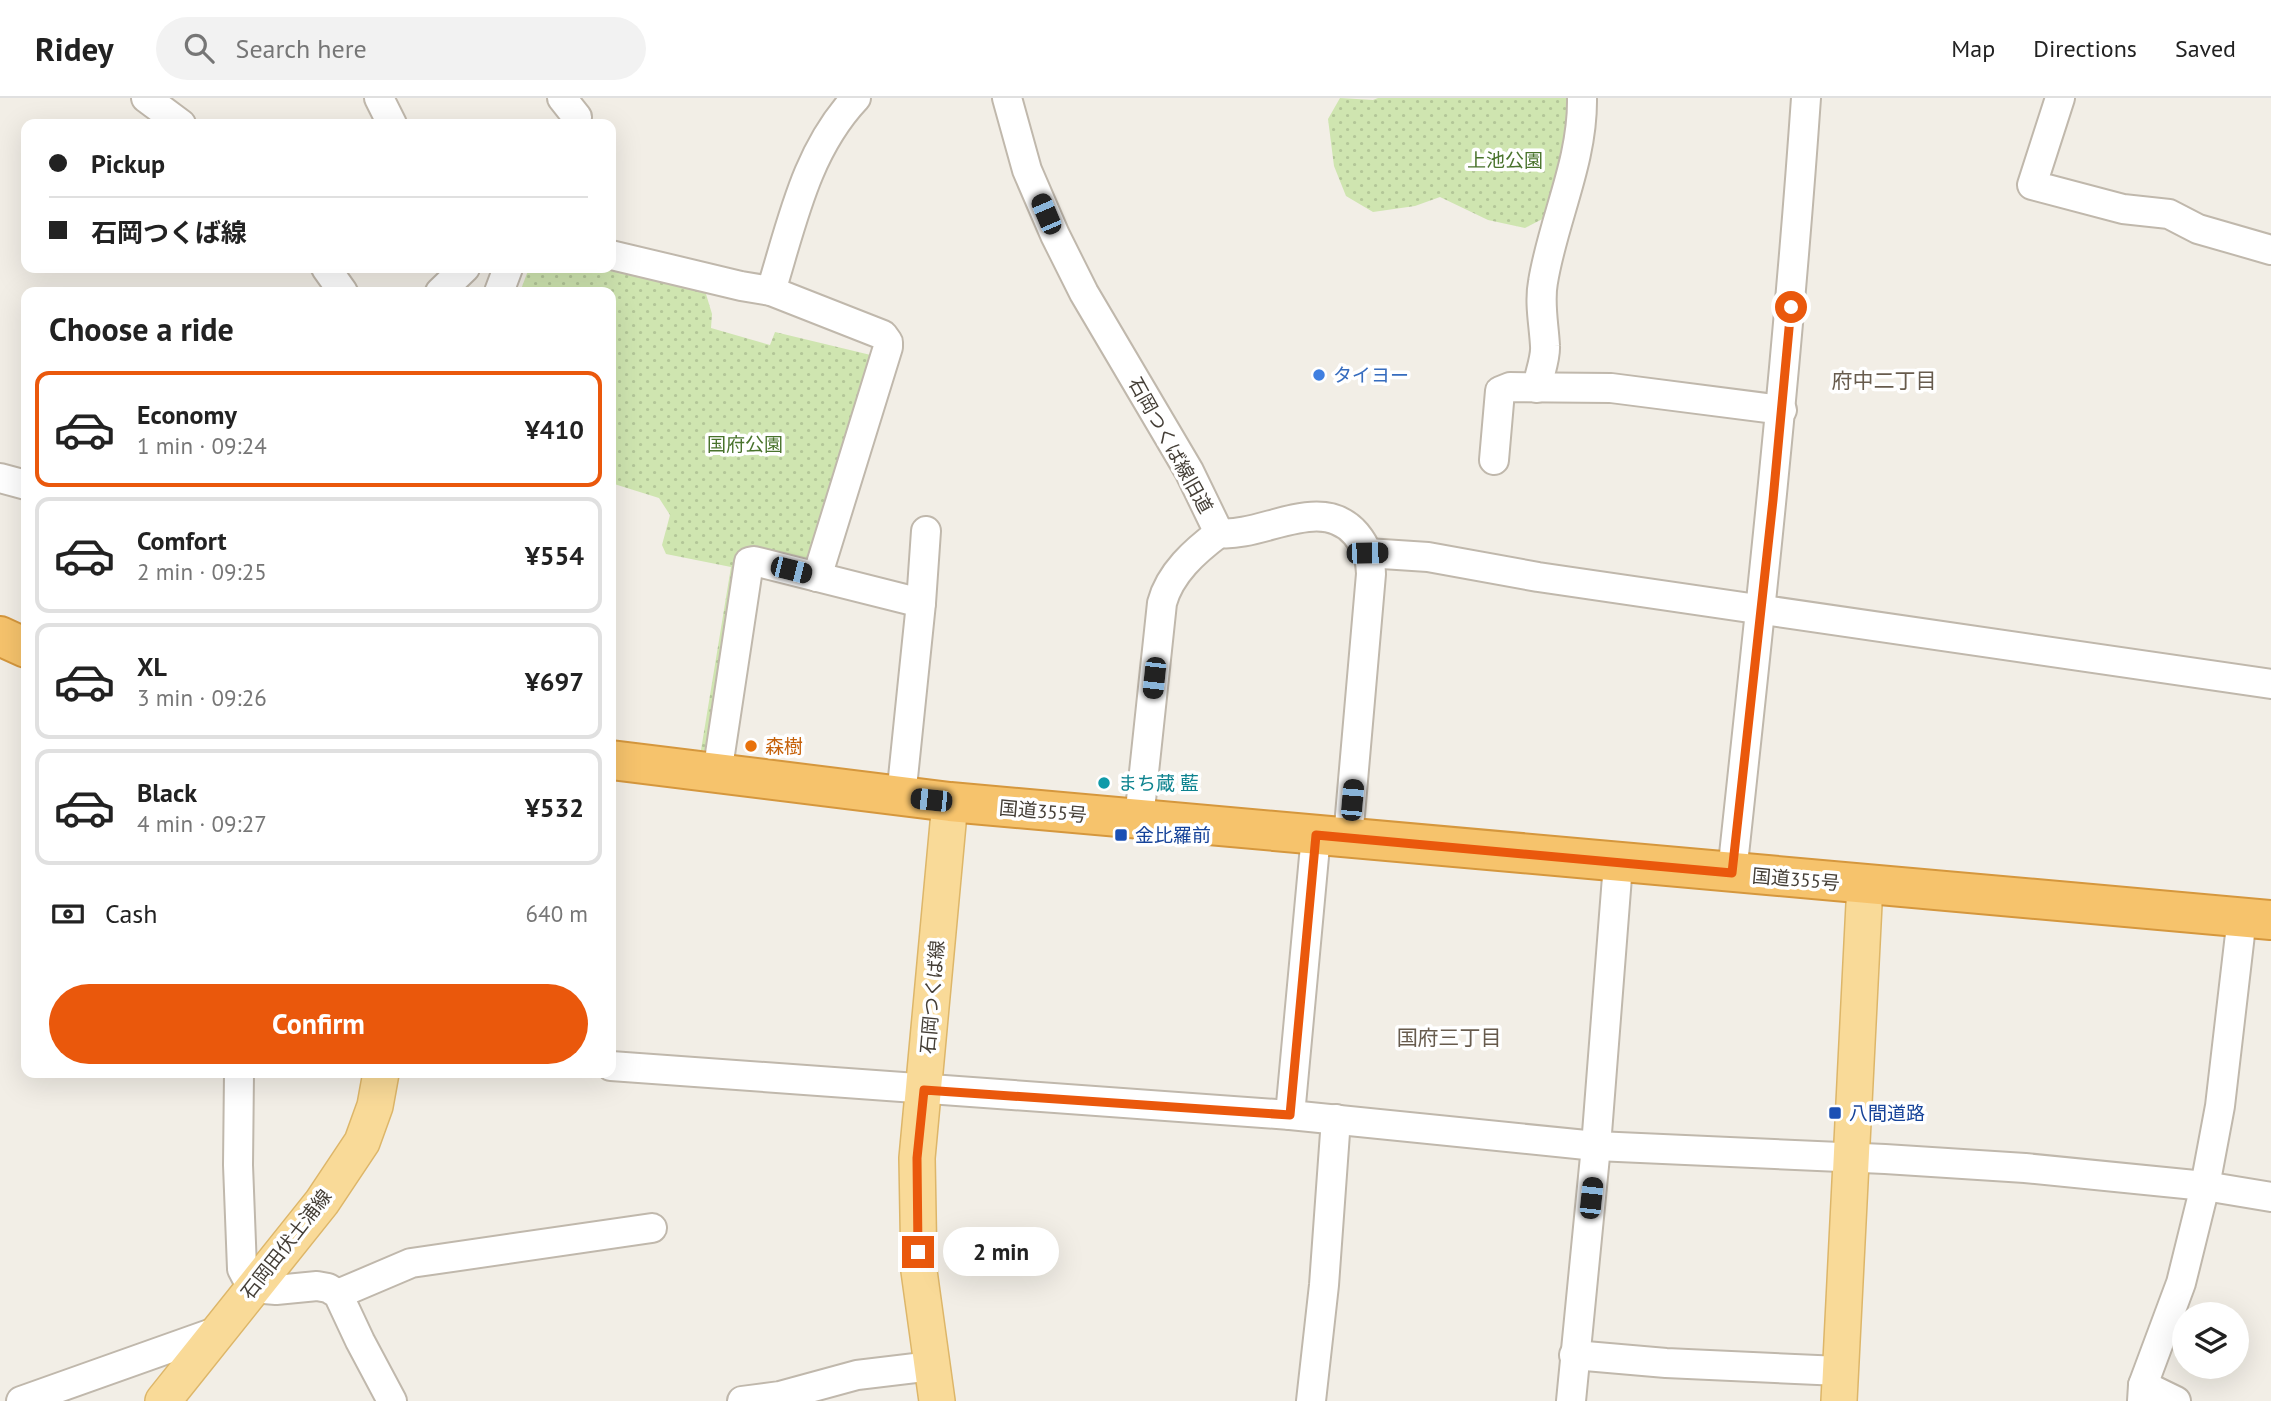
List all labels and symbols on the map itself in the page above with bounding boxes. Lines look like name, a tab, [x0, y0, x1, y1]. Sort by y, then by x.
park label: 上池公園	[1467, 148, 1543, 172]
car	[1029, 191, 1064, 237]
route start	[1775, 291, 1807, 323]
place label: タイヨー	[1333, 363, 1409, 387]
marker: タイヨー	[1311, 367, 1327, 383]
district label: 府中二丁目	[1832, 367, 1937, 394]
street label: 石岡つくば線旧道	[1124, 373, 1218, 517]
park label: 国府公園	[707, 432, 783, 456]
car	[1346, 542, 1389, 564]
car	[769, 555, 814, 585]
car	[1142, 656, 1167, 700]
place label: 森樹	[765, 734, 803, 758]
marker: 森樹	[743, 738, 759, 754]
place label: まち蔵 藍	[1118, 771, 1199, 795]
marker: まち蔵 藍	[1096, 775, 1112, 791]
car	[1340, 778, 1365, 822]
car	[910, 787, 953, 813]
street label: 国道355号	[998, 795, 1088, 827]
place label: 金比羅前	[1135, 823, 1211, 847]
marker: 金比羅前	[1113, 827, 1129, 843]
street label: 国道355号	[1751, 863, 1841, 895]
street label: 石岡つくば線	[915, 939, 949, 1055]
district label: 国府三丁目	[1397, 1024, 1502, 1051]
place label: 八間道路	[1849, 1101, 1925, 1125]
marker: 八間道路	[1827, 1105, 1843, 1121]
car	[1579, 1176, 1604, 1220]
street label: 石岡田伏土浦線	[236, 1184, 336, 1304]
callout: 2 min	[942, 1228, 1058, 1276]
route end	[902, 1236, 934, 1268]

